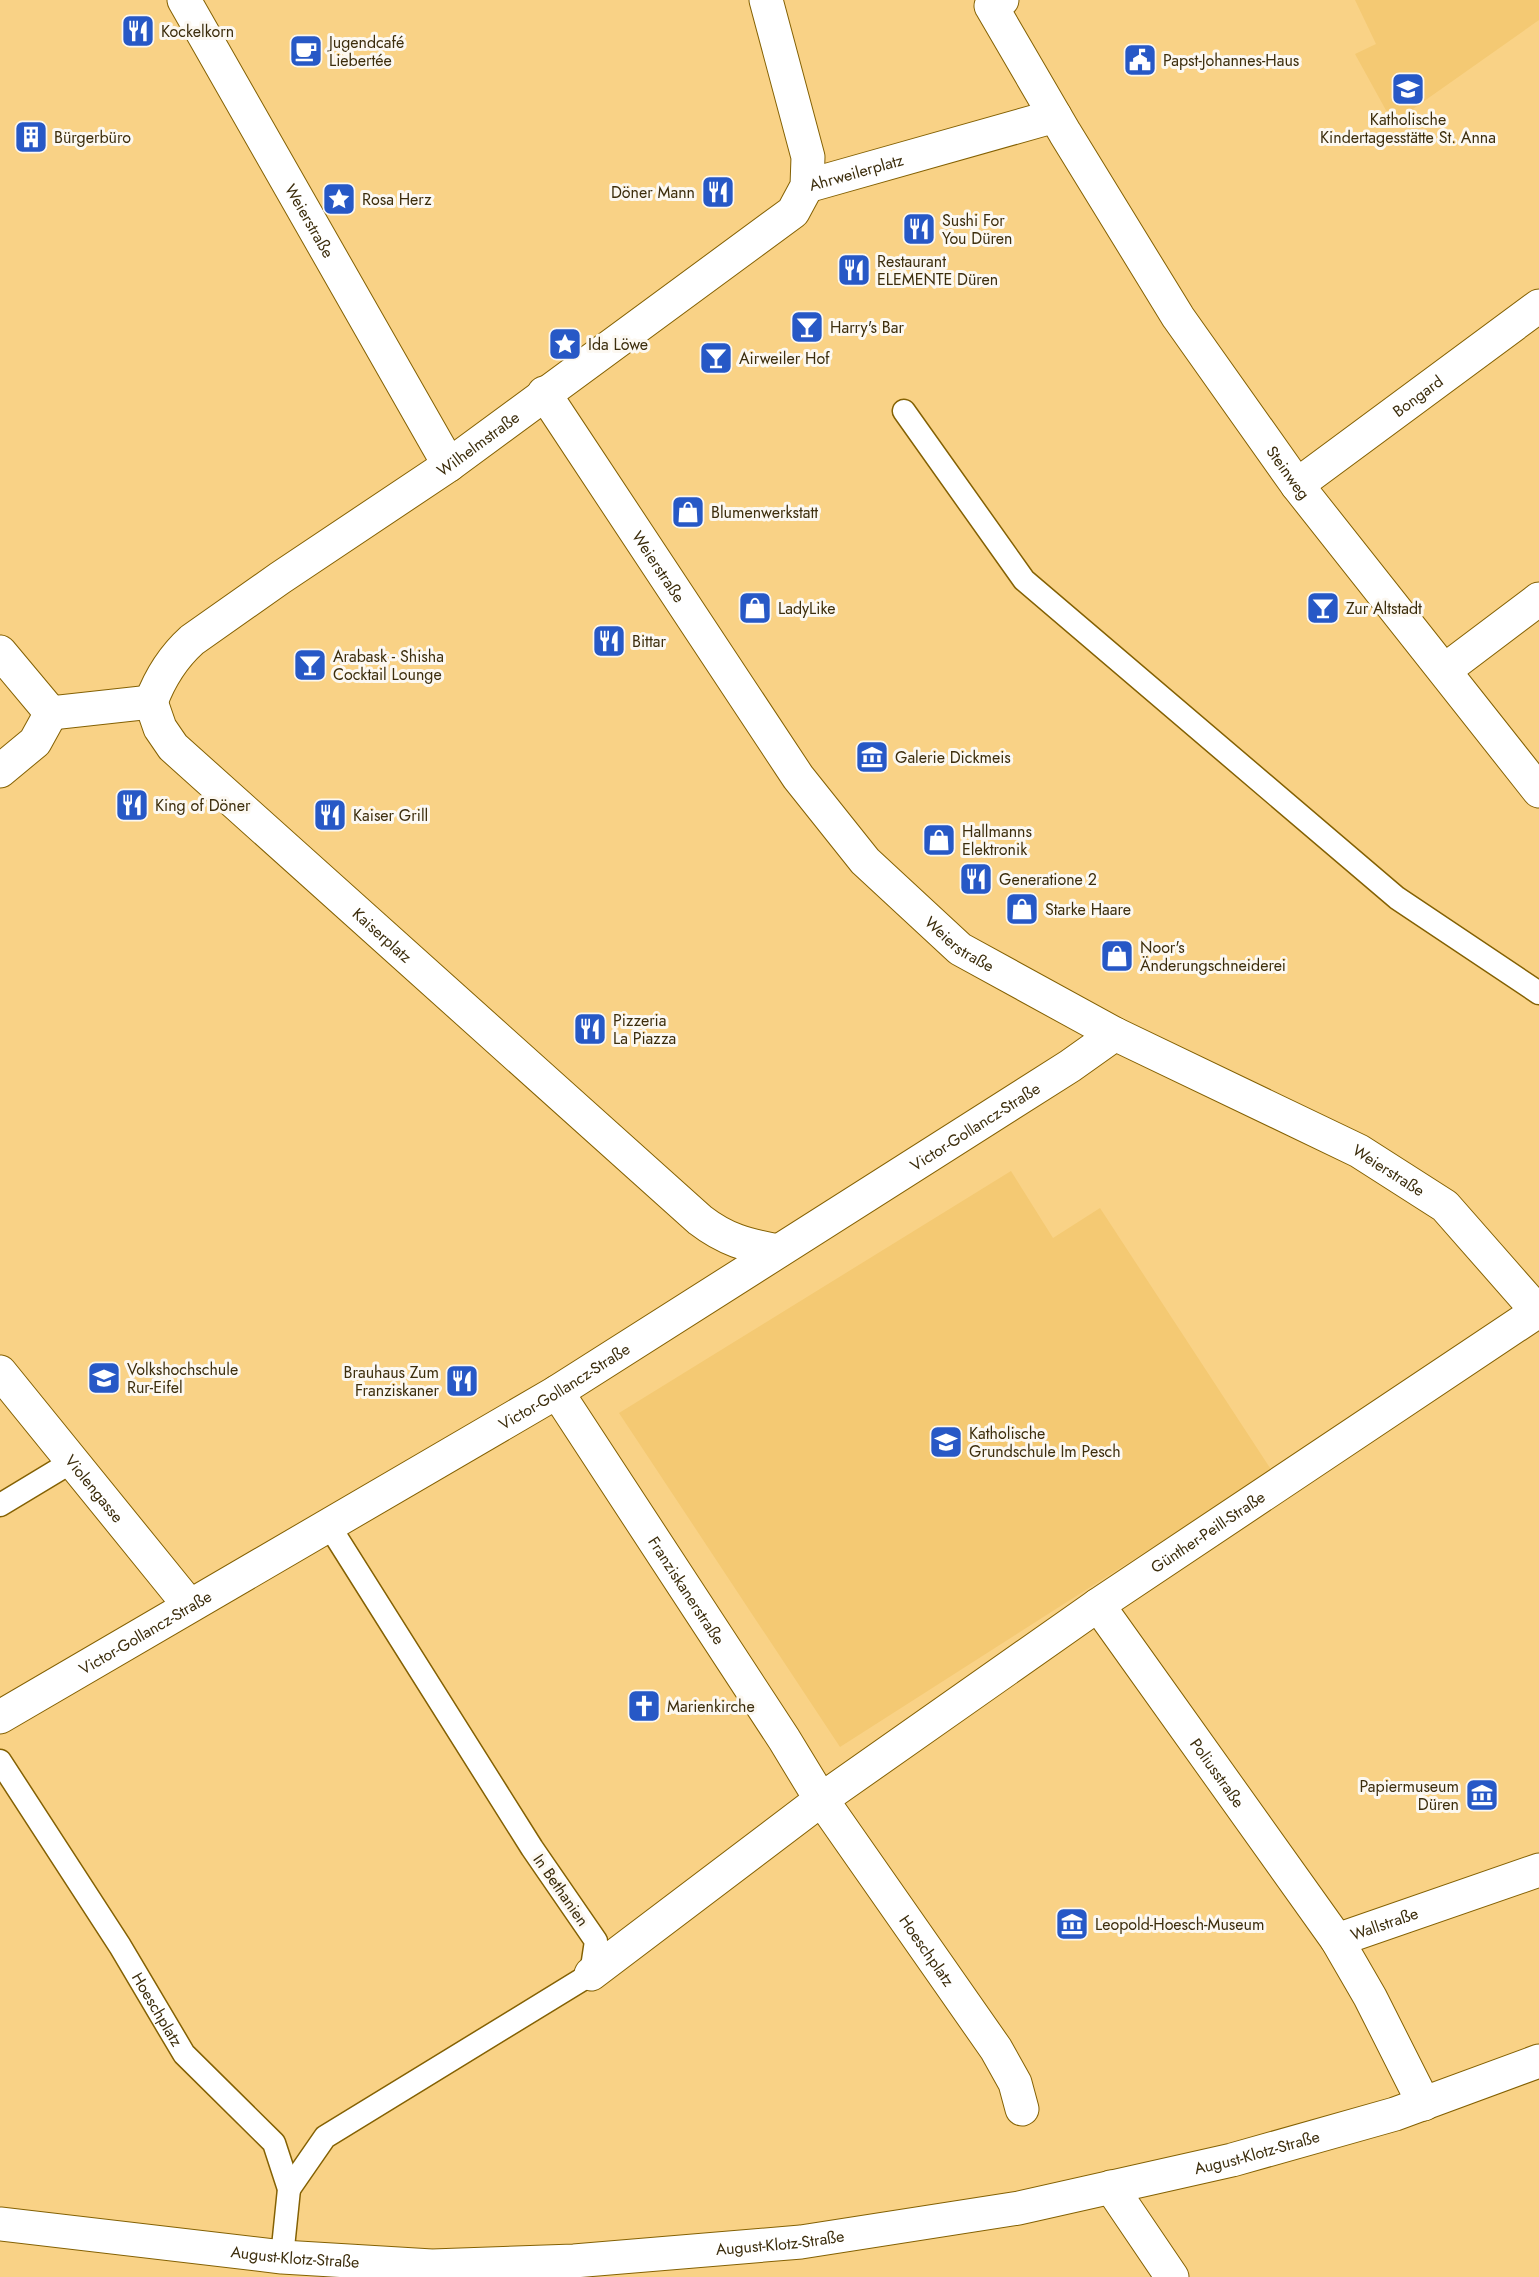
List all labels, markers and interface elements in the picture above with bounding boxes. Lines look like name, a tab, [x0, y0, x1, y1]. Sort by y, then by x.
restaurant icon: Kockelkorn	[120, 13, 156, 49]
place label: Kockelkorn	[161, 20, 234, 43]
place label: Jugendcafé Liebertée	[327, 31, 404, 72]
cafe icon: Jugendcafé Liebertée	[288, 33, 324, 69]
public building icon: Papst-Johannes-Haus	[1122, 42, 1158, 78]
place label: Papst-Johannes-Haus	[1163, 49, 1299, 72]
school or university icon: Katholische Kindertagesstätte St. Anna	[1390, 71, 1426, 107]
place label: Katholische Kindertagesstätte St. Anna	[1320, 108, 1496, 149]
building icon: Bürgerbüro	[13, 119, 49, 155]
place label: Bürgerbüro	[54, 126, 131, 149]
street label: Ahrweilerplatz	[806, 148, 907, 196]
restaurant icon: Döner Mann	[700, 174, 736, 210]
street label: Weierstraße	[280, 180, 340, 262]
place icon: Rosa Herz	[321, 181, 357, 217]
place label: Döner Mann	[611, 181, 695, 204]
place label: Rosa Herz	[362, 188, 432, 211]
place label: Sushi For You Düren	[942, 209, 1012, 250]
restaurant icon: Sushi For You Düren	[901, 211, 937, 247]
place label: Restaurant ELEMENTE Düren	[877, 250, 998, 291]
restaurant icon: Restaurant ELEMENTE Düren	[836, 252, 872, 288]
bar icon: Harry's Bar	[789, 309, 825, 345]
place label: Harry's Bar	[830, 316, 904, 339]
place icon: Ida Löwe	[547, 326, 583, 362]
place label: Ida Löwe	[588, 333, 648, 356]
bar icon: Airweiler Hof	[698, 340, 734, 376]
place label: Airweiler Hof	[739, 347, 830, 370]
street label: Bongard	[1388, 369, 1448, 422]
street label: Wilhelmstraße	[432, 406, 524, 482]
street label: Steinweg	[1261, 441, 1316, 504]
shop icon: Blumenwerkstatt	[670, 494, 706, 530]
place label: Blumenwerkstatt	[711, 501, 818, 524]
street label: Weierstraße	[627, 526, 691, 607]
shop icon: LadyLike	[737, 590, 773, 626]
bar icon: Zur Altstadt	[1305, 590, 1341, 626]
place label: LadyLike	[778, 597, 835, 620]
place label: Zur Altstadt	[1346, 597, 1422, 620]
restaurant icon: Bittar	[591, 623, 627, 659]
place label: Bittar	[632, 630, 666, 653]
place label: Arabask - Shisha Cocktail Lounge	[333, 645, 444, 686]
bar icon: Arabask - Shisha Cocktail Lounge	[292, 647, 328, 683]
museum icon: Galerie Dickmeis	[854, 739, 890, 775]
place label: Galerie Dickmeis	[895, 746, 1011, 769]
restaurant icon: King of Döner	[114, 787, 150, 823]
place label: King of Döner	[155, 794, 251, 817]
restaurant icon: Kaiser Grill	[312, 797, 348, 833]
place label: Kaiser Grill	[353, 804, 428, 827]
place label: Hallmanns Elektronik	[962, 820, 1032, 861]
shop icon: Hallmanns Elektronik	[921, 822, 957, 858]
restaurant icon: Generatione 2	[958, 861, 994, 897]
place label: Generatione 2	[999, 868, 1097, 891]
shop icon: Starke Haare	[1004, 891, 1040, 927]
place label: Starke Haare	[1045, 898, 1131, 921]
street label: Kaiserplatz	[348, 902, 418, 968]
street label: Weierstraße	[920, 911, 998, 977]
place label: Noor's Änderungschneiderei	[1140, 936, 1286, 977]
shop icon: Noor's Änderungschneiderei	[1099, 938, 1135, 974]
place label: Pizzeria La Piazza	[613, 1009, 676, 1050]
restaurant icon: Pizzeria La Piazza	[572, 1011, 608, 1047]
street label: Victor-Gollancz-Straße	[905, 1077, 1044, 1176]
street label: Weierstraße	[1348, 1138, 1429, 1202]
street label: Victor-Gollancz-Straße	[494, 1337, 634, 1435]
place label: Volkshochschule Rur-Eifel	[127, 1358, 238, 1399]
school or university icon: Volkshochschule Rur-Eifel	[86, 1360, 122, 1396]
place label: Brauhaus Zum Franziskaner	[344, 1361, 439, 1402]
restaurant icon: Brauhaus Zum Franziskaner	[444, 1363, 480, 1399]
place label: Katholische Grundschule Im Pesch	[969, 1422, 1121, 1463]
school or university icon: Katholische Grundschule Im Pesch	[928, 1424, 964, 1460]
street label: Violengasse	[60, 1449, 129, 1528]
street label: Günther-Peill-Straße	[1146, 1485, 1269, 1578]
street label: Franziskanerstraße	[643, 1532, 731, 1649]
street label: Victor-Gollancz-Straße	[75, 1585, 216, 1680]
church icon: Marienkirche	[626, 1688, 662, 1724]
place label: Marienkirche	[667, 1695, 755, 1718]
street label: Poliusstraße	[1185, 1733, 1250, 1812]
place label: Papiermuseum Düren	[1360, 1775, 1459, 1816]
museum icon: Papiermuseum Düren	[1464, 1777, 1500, 1813]
street label: In Bethanien	[528, 1849, 594, 1931]
street label: Wallstraße	[1347, 1901, 1421, 1946]
museum icon: Leopold-Hoesch-Museum	[1054, 1906, 1090, 1942]
street label: Hoeschplatz	[894, 1910, 961, 1991]
place label: Leopold-Hoesch-Museum	[1095, 1913, 1264, 1936]
street label: Hoeschplatz	[126, 1968, 189, 2051]
street label: August-Klotz-Straße	[1192, 2124, 1322, 2180]
street label: August-Klotz-Straße	[715, 2224, 846, 2261]
street label: August-Klotz-Straße	[230, 2240, 360, 2273]

